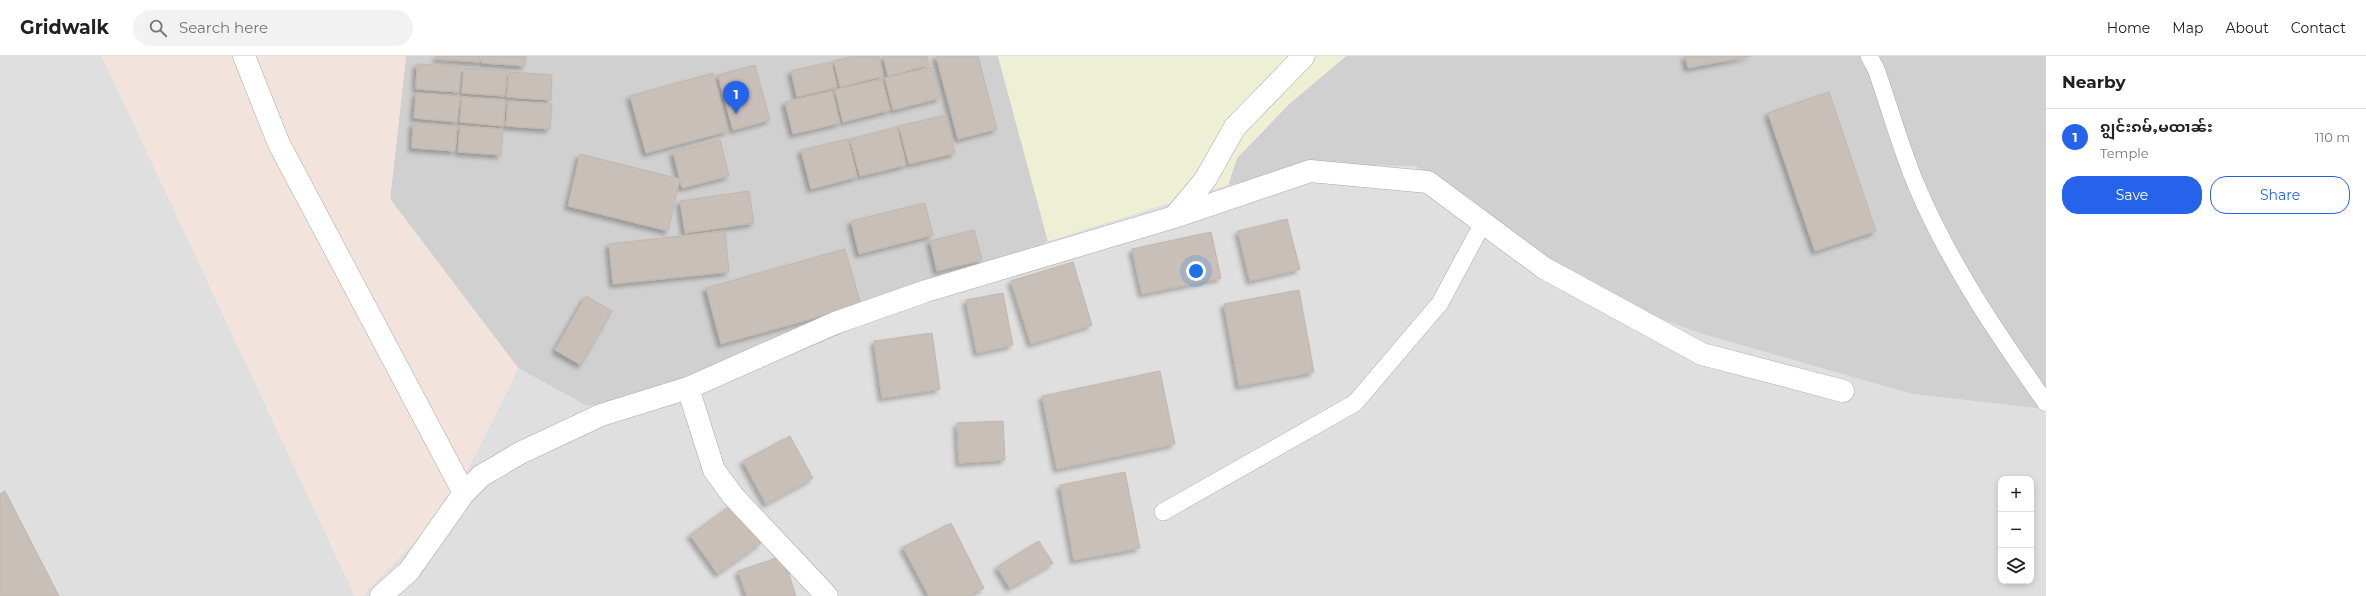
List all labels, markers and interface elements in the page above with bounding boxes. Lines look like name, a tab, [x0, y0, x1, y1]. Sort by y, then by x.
search box	[133, 10, 413, 46]
text: Gridwalk	[20, 16, 109, 39]
icon: search	[147, 17, 169, 39]
text: Search here	[179, 18, 268, 37]
text: Home	[2107, 19, 2150, 37]
text: Map	[2172, 19, 2203, 37]
text: About	[2225, 19, 2269, 37]
text: Contact	[2291, 19, 2346, 37]
text: Nearby	[2062, 72, 2126, 92]
pin: 1	[723, 81, 749, 114]
text: ၵျွင်းၵမ်ႇမထၢၼ်း	[2100, 117, 2213, 136]
text: 1	[2072, 129, 2078, 145]
text: 110 m	[2315, 129, 2350, 145]
text: Temple	[2100, 145, 2149, 161]
button: Save	[2062, 176, 2202, 214]
button: Share	[2210, 176, 2350, 214]
your location	[1186, 261, 1206, 281]
map controls	[1998, 476, 2034, 584]
button: +	[1998, 476, 2034, 512]
button: −	[1998, 512, 2034, 548]
button: layers	[1998, 548, 2034, 584]

